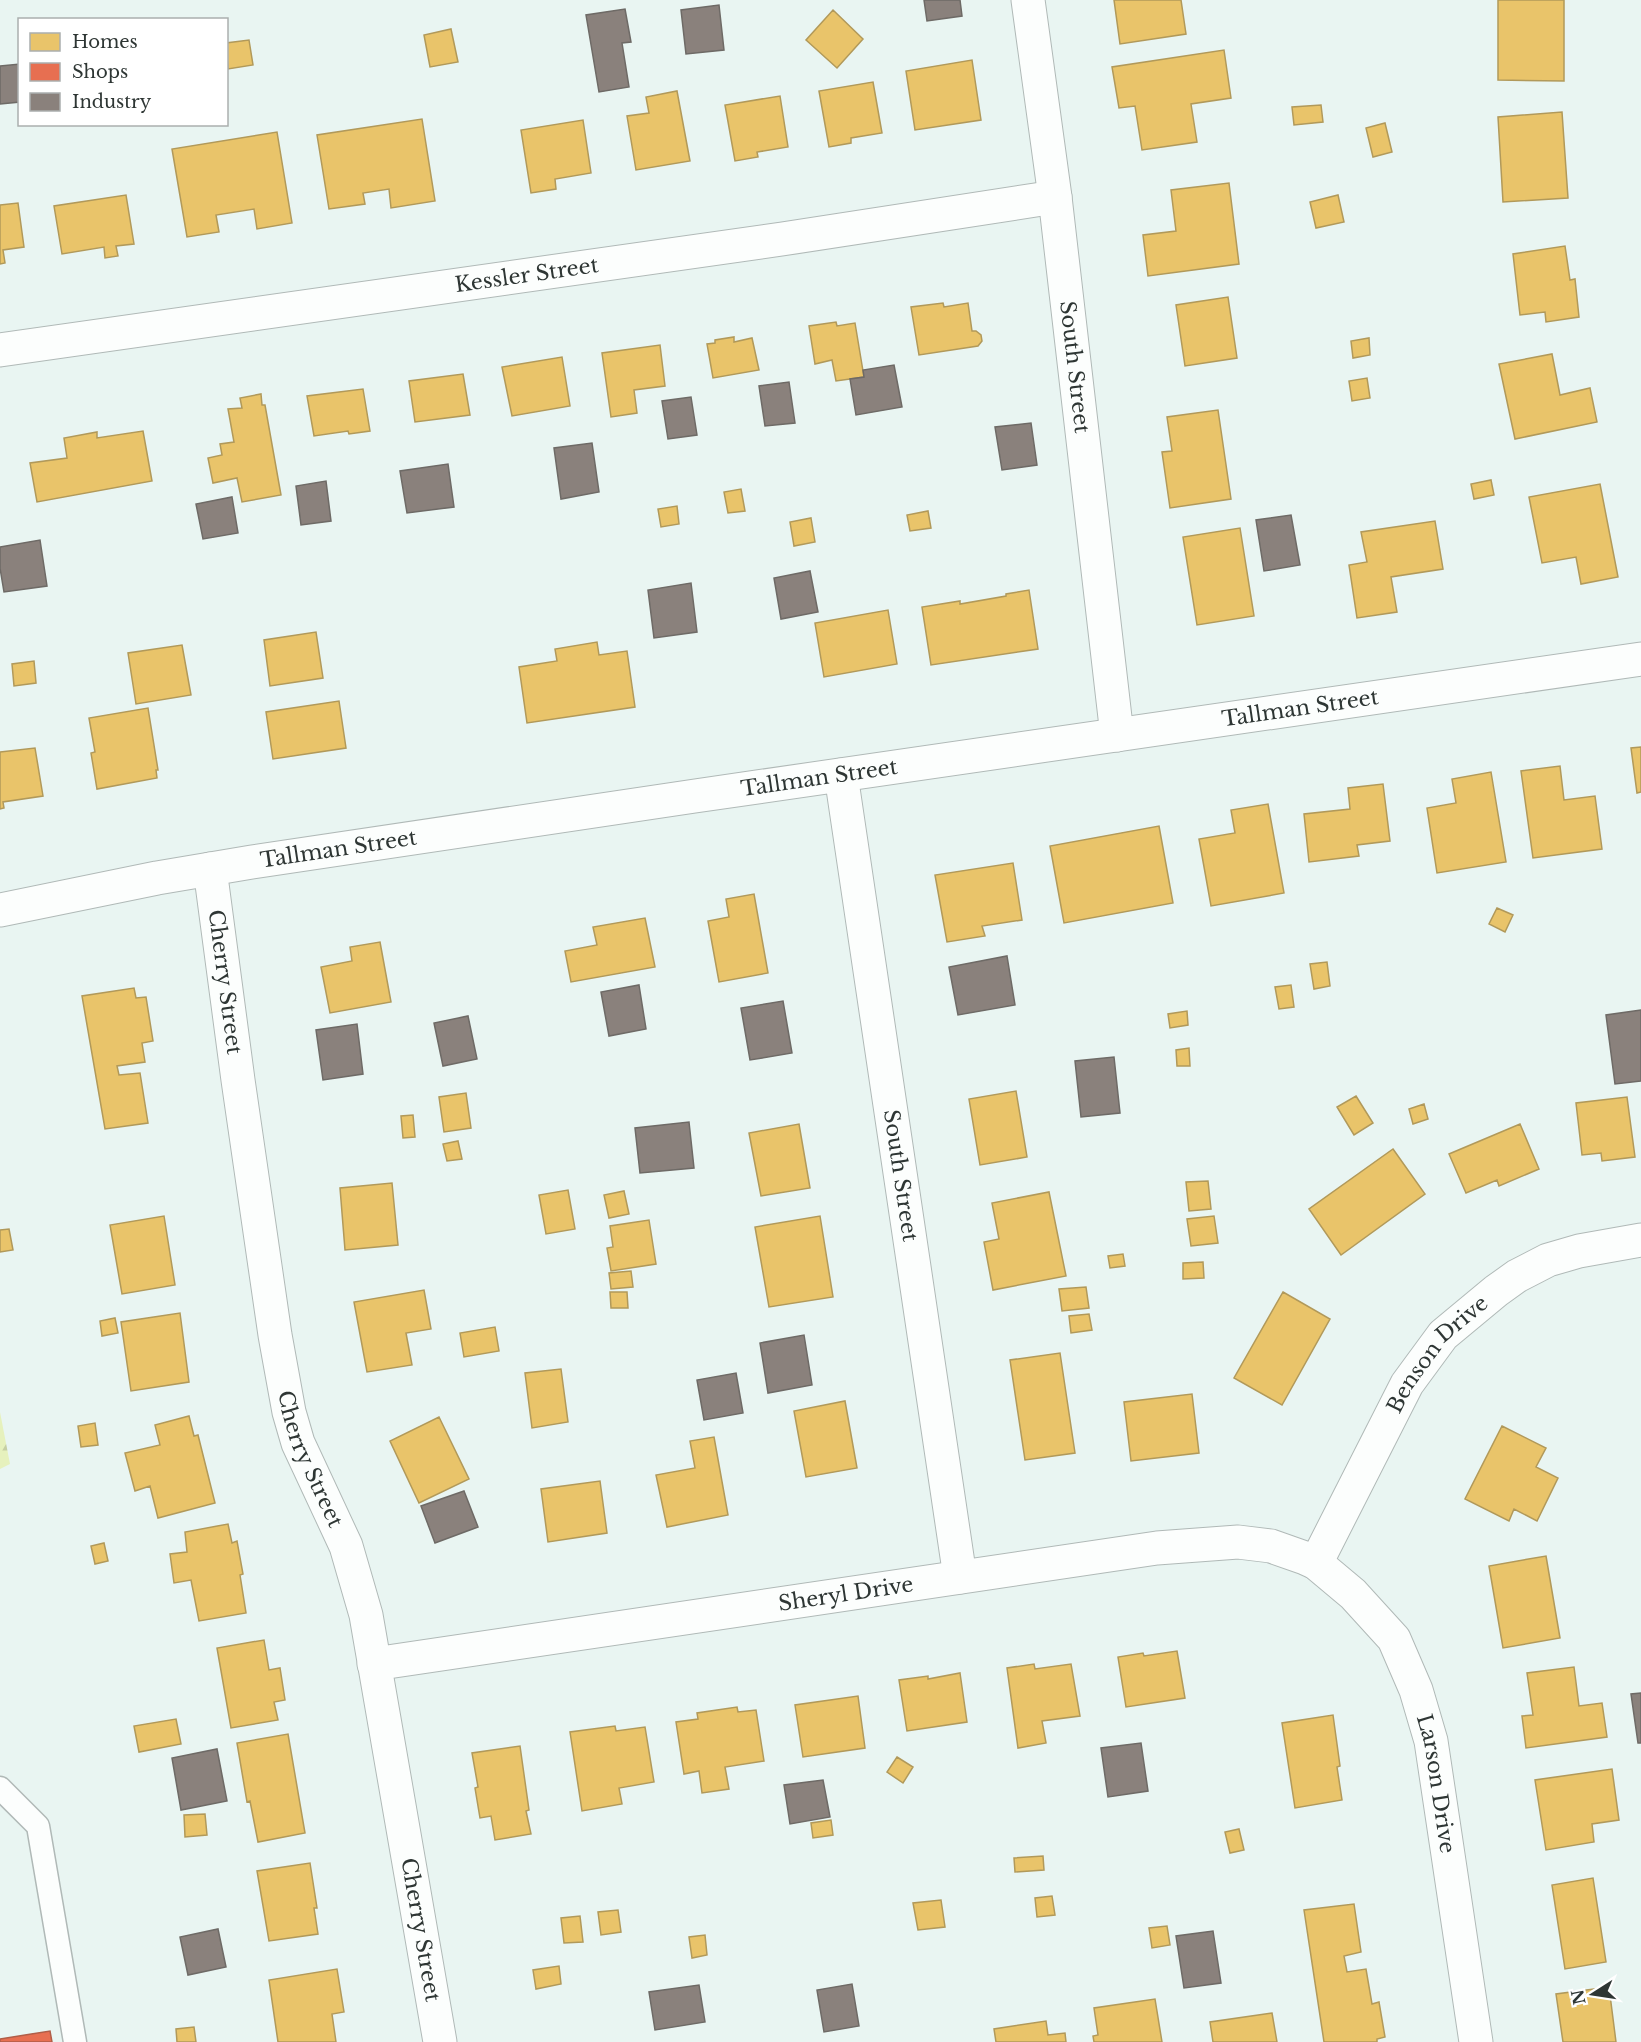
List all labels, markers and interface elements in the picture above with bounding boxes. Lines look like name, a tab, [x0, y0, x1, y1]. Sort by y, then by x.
legend	[18, 18, 228, 126]
text: Homes	[72, 31, 138, 53]
text: Shops	[72, 61, 128, 83]
text: Industry	[72, 91, 152, 113]
street label: Kessler Street	[453, 252, 600, 298]
street label: South Street	[1054, 299, 1095, 435]
street label: Tallman Street	[1220, 684, 1380, 733]
street label: Tallman Street	[739, 754, 899, 802]
street label: Tallman Street	[258, 825, 419, 874]
street label: Cherry Street	[203, 908, 247, 1056]
street label: South Street	[878, 1108, 923, 1243]
street label: Benson Drive	[1381, 1290, 1493, 1418]
street label: Cherry Street	[272, 1388, 349, 1532]
street label: Sheryl Drive	[777, 1571, 915, 1617]
street label: Larson Drive	[1411, 1711, 1461, 1855]
street label: Cherry Street	[395, 1856, 446, 2004]
north arrow	[1563, 1964, 1623, 2024]
text: N	[1567, 1988, 1590, 2007]

